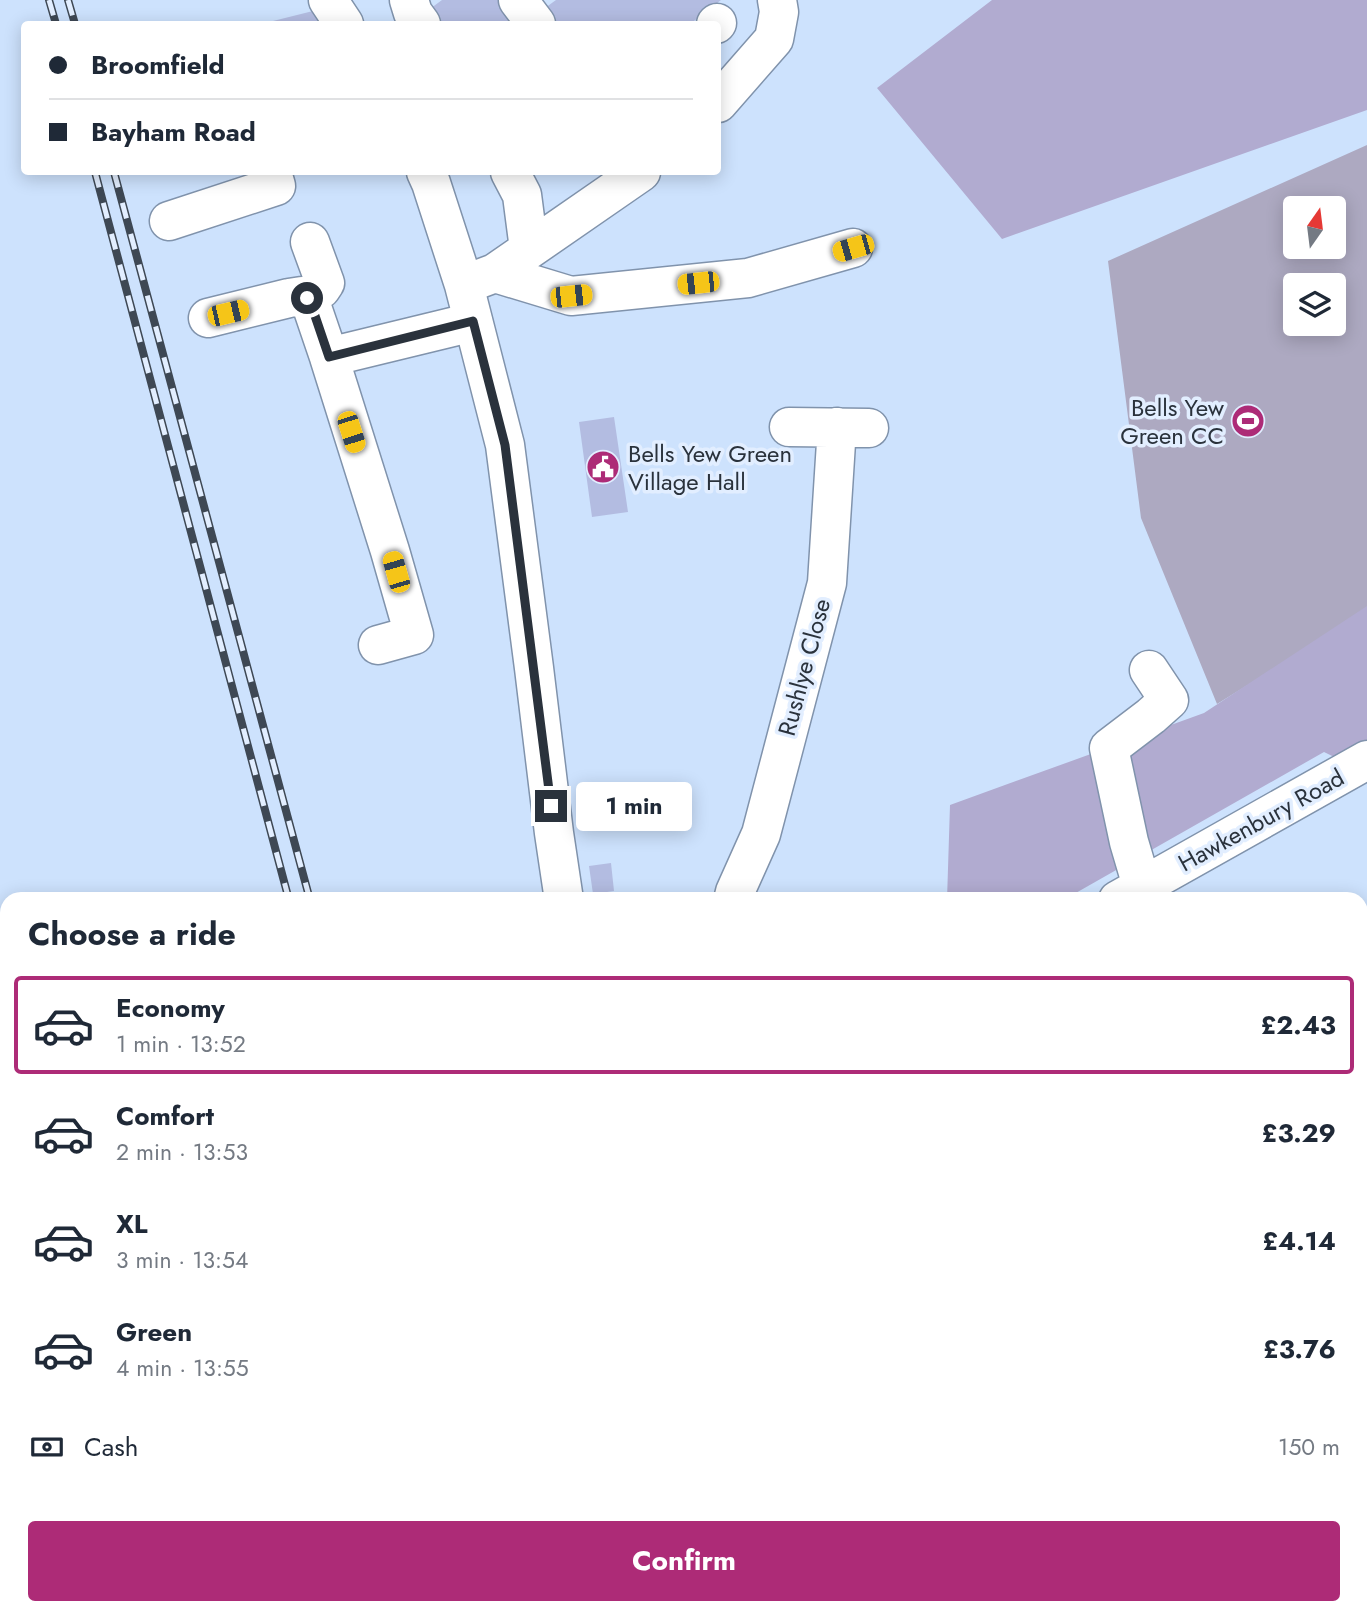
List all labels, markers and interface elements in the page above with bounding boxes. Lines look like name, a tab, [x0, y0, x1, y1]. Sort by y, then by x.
text: Broomfield	[91, 46, 225, 84]
text: Bayham Road	[91, 113, 256, 151]
north arrow	[1283, 196, 1346, 259]
map controls	[1283, 196, 1346, 336]
car	[830, 232, 877, 264]
car	[677, 270, 720, 296]
button: layers	[1283, 273, 1346, 336]
route start	[291, 282, 323, 314]
car	[550, 283, 593, 309]
car	[206, 298, 251, 328]
place label: Bells Yew Green CC	[1120, 390, 1225, 453]
sports icon: Bells Yew Green CC	[1229, 402, 1267, 440]
car	[335, 409, 368, 455]
place label: Bells Yew Green Village Hall	[628, 436, 792, 499]
public building icon: Bells Yew Green Village Hall	[584, 448, 622, 486]
car	[381, 549, 412, 595]
street label: Rushlye Close	[769, 595, 839, 739]
street label: Hawkenbury Road	[1172, 760, 1350, 880]
callout: 1 min	[576, 782, 691, 830]
text: 1 min	[605, 789, 663, 823]
route end	[535, 790, 567, 822]
text: Choose a ride	[28, 911, 236, 957]
text: Economy	[116, 989, 225, 1027]
icon: car	[32, 994, 95, 1057]
text: £2.43	[1260, 1006, 1336, 1044]
text: 1 min · 13:52	[116, 1027, 246, 1061]
text: Comfort	[116, 1097, 214, 1135]
icon: car	[32, 1102, 95, 1165]
text: £3.29	[1262, 1114, 1336, 1152]
text: 2 min · 13:53	[116, 1135, 248, 1169]
text: XL	[116, 1205, 148, 1243]
icon: car	[32, 1210, 95, 1273]
text: £4.14	[1262, 1222, 1336, 1260]
text: 3 min · 13:54	[116, 1243, 248, 1277]
text: Green	[116, 1313, 192, 1351]
icon: car	[32, 1318, 95, 1381]
text: £3.76	[1263, 1330, 1336, 1368]
text: 4 min · 13:55	[116, 1351, 249, 1385]
icon: cash	[28, 1428, 66, 1466]
text: Cash	[84, 1428, 138, 1466]
text: 150 m	[1278, 1430, 1340, 1464]
button: Confirm	[28, 1521, 1340, 1601]

